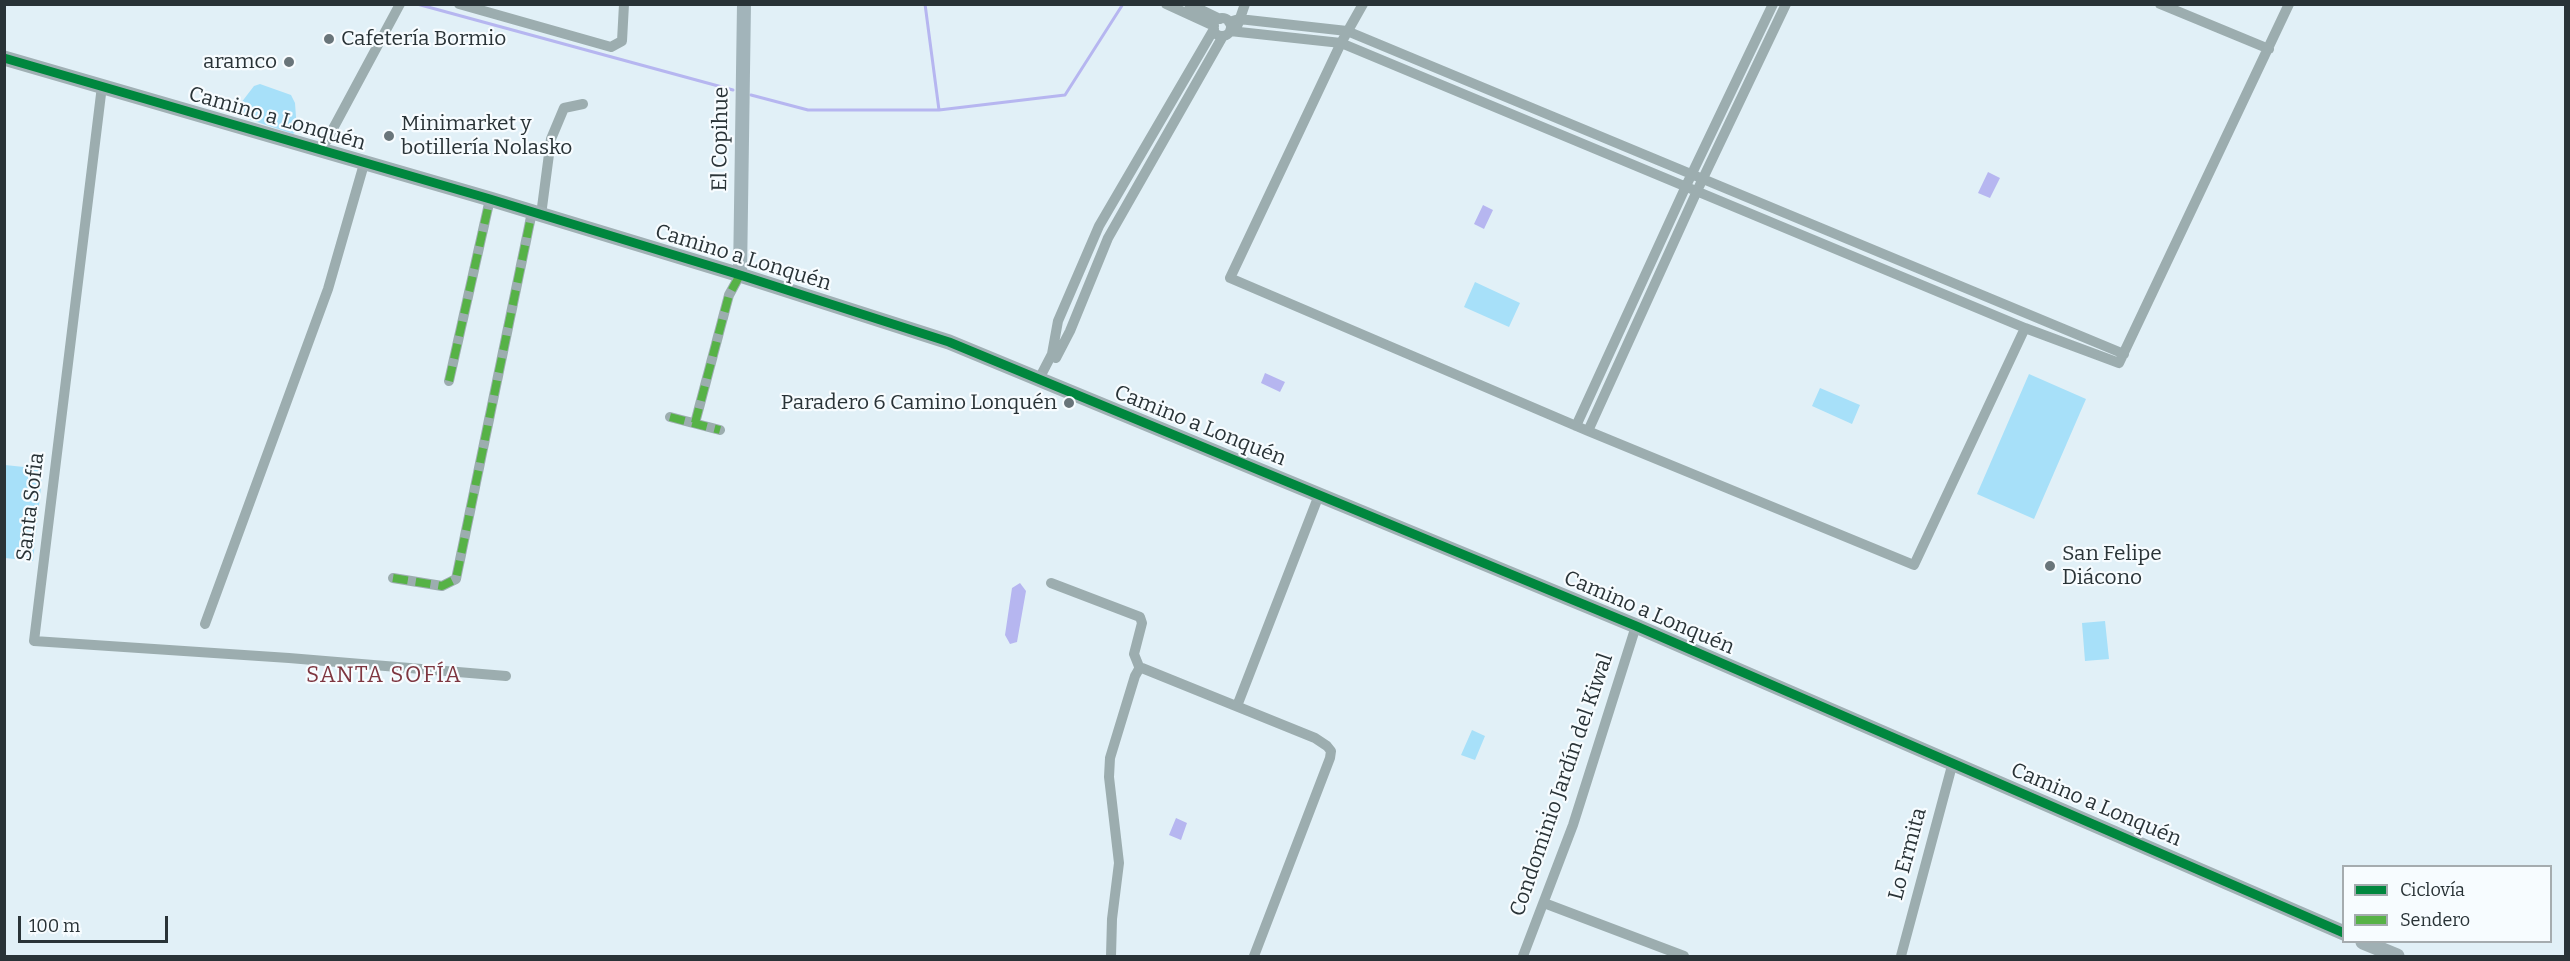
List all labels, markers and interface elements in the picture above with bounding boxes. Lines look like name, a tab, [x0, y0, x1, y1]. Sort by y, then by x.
place label: Cafetería Bormio	[341, 26, 506, 52]
marker: Cafetería Bormio	[322, 32, 336, 46]
place label: aramco	[203, 49, 277, 75]
marker: aramco	[282, 55, 296, 69]
street label: Camino a Lonquén	[186, 82, 368, 156]
street label: El Copihue	[707, 86, 735, 192]
place label: Minimarket y botillería Nolasko	[401, 111, 572, 161]
marker: Minimarket y botillería Nolasko	[382, 129, 396, 143]
street label: Camino a Lonquén	[652, 219, 834, 297]
street label: Camino a Lonquén	[1111, 380, 1289, 472]
place label: Paradero 6 Camino Lonquén	[781, 390, 1057, 416]
marker: Paradero 6 Camino Lonquén	[1062, 396, 1076, 410]
street label: Santa Sofia	[12, 451, 50, 563]
place label: San Felipe Diácono	[2062, 541, 2162, 591]
marker: San Felipe Diácono	[2043, 559, 2057, 573]
street label: Camino a Lonquén	[1560, 566, 1738, 660]
street label: Condominio Jardín del Kiwal	[1505, 650, 1619, 920]
district label: SANTA SOFÍA	[306, 663, 462, 689]
street label: Camino a Lonquén	[2007, 758, 2185, 852]
street label: Lo Ermita	[1884, 805, 1932, 903]
legend	[2342, 865, 2552, 943]
text: Ciclovía	[2400, 879, 2465, 901]
scale bar	[21, 904, 171, 942]
text: Sendero	[2400, 909, 2470, 931]
text: 100 m	[29, 915, 80, 937]

